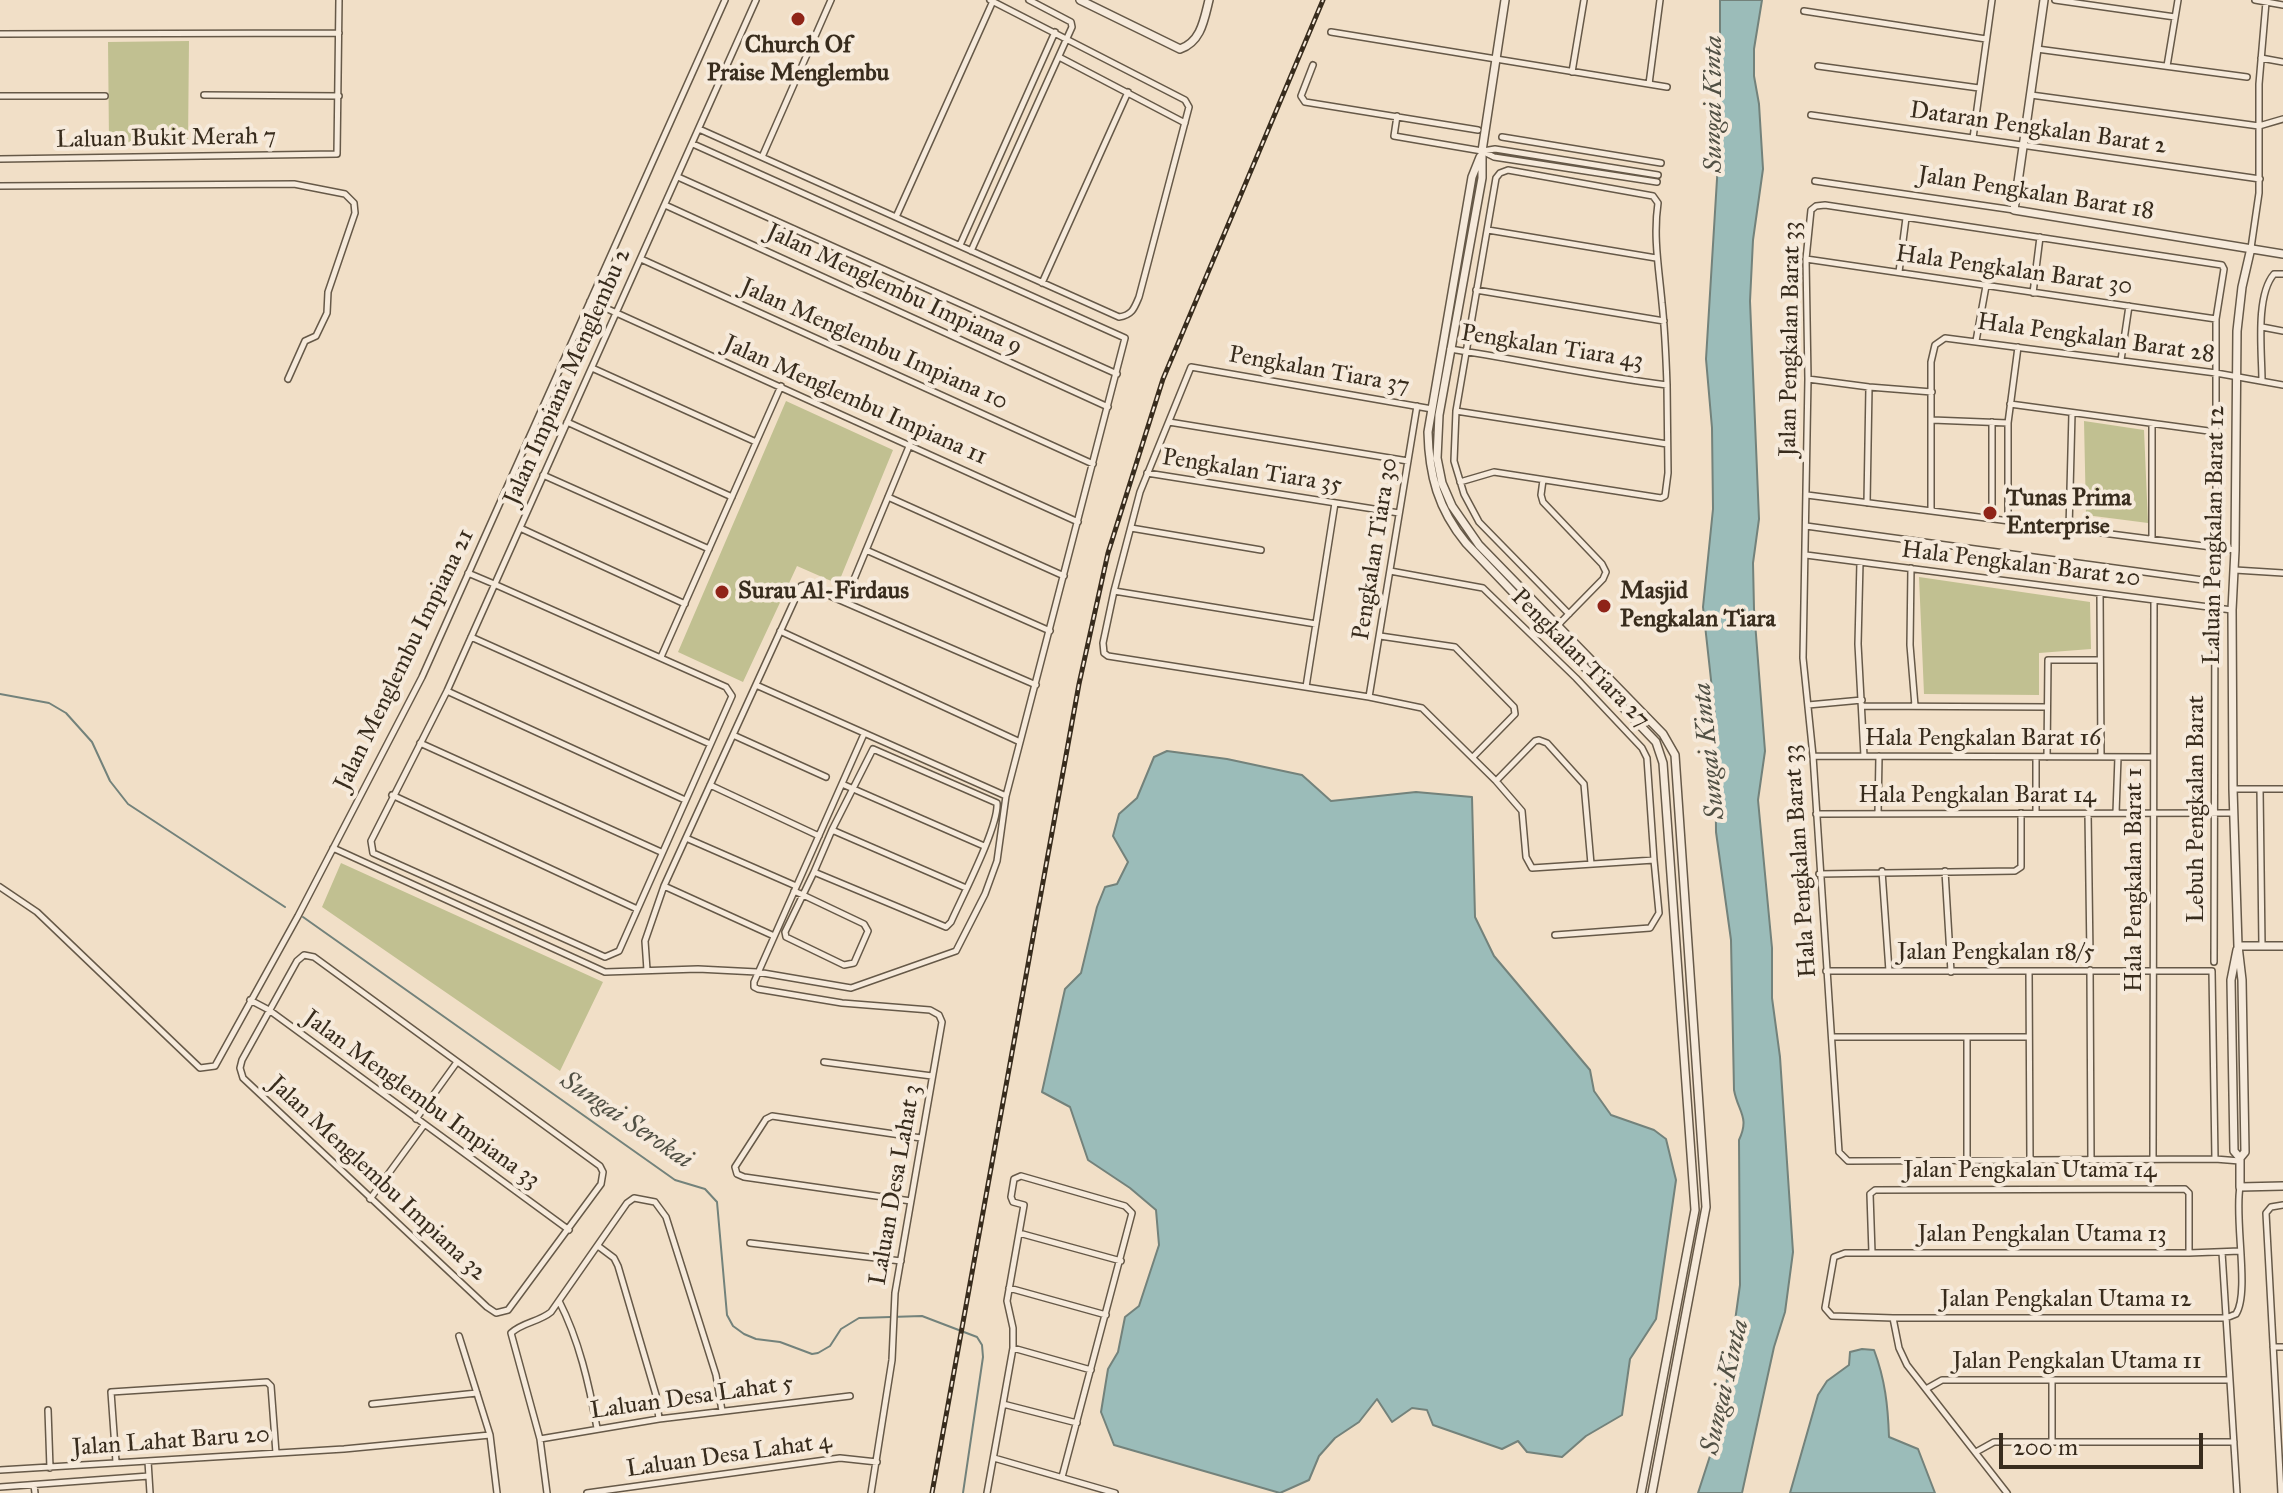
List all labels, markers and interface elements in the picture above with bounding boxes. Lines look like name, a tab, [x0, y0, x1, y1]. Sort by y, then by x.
marker: Church Of Praise Menglembu	[789, 10, 807, 28]
place label: Church Of Praise Menglembu	[707, 32, 889, 88]
water label: Sungai Kinta	[1699, 35, 1731, 173]
street label: Dataran Pengkalan Barat 2	[1908, 97, 2168, 161]
street label: Laluan Bukit Merah 7	[56, 123, 276, 155]
street label: Jalan Pengkalan Barat 18	[1916, 161, 2156, 227]
street label: Jalan Menglembu Impiana 9	[761, 218, 1027, 362]
street label: Jalan Pengkalan Barat 33	[1775, 221, 1807, 457]
street label: Hala Pengkalan Barat 30	[1894, 240, 2134, 302]
street label: Jalan Impiana Menglembu 2	[498, 244, 638, 510]
street label: Jalan Menglembu Impiana 10	[736, 273, 1012, 417]
street label: Hala Pengkalan Barat 28	[1975, 308, 2217, 370]
street label: Pengkalan Tiara 43	[1459, 319, 1645, 377]
street label: Jalan Menglembu Impiana 11	[719, 330, 991, 472]
street label: Pengkalan Tiara 37	[1226, 341, 1412, 401]
street label: Laluan Pengkalan Barat 12	[2198, 405, 2232, 665]
street label: Pengkalan Tiara 35	[1160, 444, 1344, 500]
street label: Pengkalan Tiara 30	[1347, 456, 1405, 642]
place label: Tunas Prima Enterprise	[2006, 485, 2131, 541]
marker: Tunas Prima Enterprise	[1981, 504, 1999, 522]
street label: Jalan Menglembu Impiana 21	[329, 524, 481, 796]
street label: Hala Pengkalan Barat 20	[1900, 536, 2142, 594]
place label: Surau Al-Firdaus	[738, 578, 909, 606]
place label: Masjid Pengkalan Tiara	[1620, 578, 1776, 634]
marker: Surau Al-Firdaus	[713, 583, 731, 601]
street label: Pengkalan Tiara 27	[1504, 583, 1656, 735]
marker: Masjid Pengkalan Tiara	[1595, 597, 1613, 615]
water label: Sungai Kinta	[1687, 681, 1733, 821]
street label: Lebuh Pengkalan Barat	[2183, 695, 2211, 923]
street label: Hala Pengkalan Barat 16	[1865, 725, 2101, 753]
street label: Hala Pengkalan Barat 33	[1778, 743, 1824, 979]
street label: Hala Pengkalan Barat 1	[2121, 768, 2149, 992]
street label: Hala Pengkalan Barat 14	[1858, 782, 2096, 810]
street label: Jalan Pengkalan 18/5	[1897, 939, 2095, 967]
street label: Jalan Menglembu Impiana 33	[297, 1004, 545, 1196]
water label: Sungai Serokai	[554, 1065, 698, 1177]
street label: Jalan Menglembu Impiana 32	[262, 1070, 492, 1288]
street label: Laluan Desa Lahat 3	[864, 1083, 928, 1287]
street label: Jalan Pengkalan Utama 14	[1904, 1157, 2156, 1185]
street label: Jalan Pengkalan Utama 13	[1917, 1221, 2167, 1249]
street label: Jalan Pengkalan Utama 12	[1940, 1286, 2192, 1314]
water label: Sungai Kinta	[1695, 1317, 1757, 1457]
street label: Jalan Pengkalan Utama 11	[1953, 1348, 2201, 1376]
street label: Laluan Desa Lahat 5	[589, 1370, 795, 1426]
scale bar	[2003, 1417, 2207, 1467]
street label: Jalan Lahat Baru 20	[71, 1421, 271, 1463]
street label: Laluan Desa Lahat 4	[625, 1427, 833, 1485]
text: 200 m	[2013, 1432, 2078, 1462]

